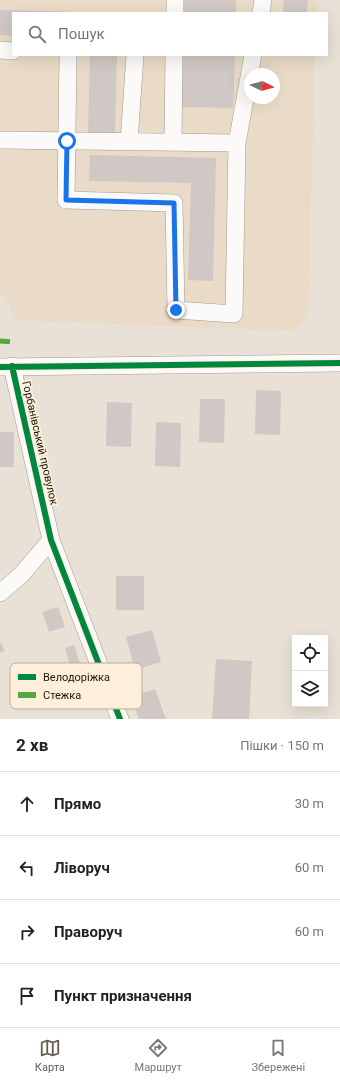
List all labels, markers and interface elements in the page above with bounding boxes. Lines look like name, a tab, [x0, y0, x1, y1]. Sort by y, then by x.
search box	[12, 12, 328, 56]
icon: search	[26, 23, 48, 45]
text: Пошук	[58, 25, 105, 43]
north arrow	[244, 68, 280, 104]
route start	[58, 132, 76, 150]
route end	[167, 301, 185, 319]
street label: Горбанівський провулок	[19, 380, 61, 506]
map controls	[292, 635, 328, 707]
button: locate	[292, 635, 328, 671]
legend	[10, 663, 142, 709]
text: Велодоріжка	[43, 671, 110, 684]
button: layers	[292, 671, 328, 707]
text: Стежка	[43, 689, 81, 702]
text: 2 хв	[16, 735, 48, 755]
text: Пішки · 150 m	[240, 738, 324, 753]
icon: ahead	[16, 793, 38, 815]
text: Прямо	[54, 795, 101, 813]
text: 30 m	[295, 796, 324, 811]
icon: left	[16, 857, 38, 879]
text: Ліворуч	[54, 859, 110, 877]
text: 60 m	[295, 860, 324, 875]
icon: right	[16, 921, 38, 943]
text: Праворуч	[54, 923, 122, 941]
text: 60 m	[295, 924, 324, 939]
icon: arrive	[16, 985, 38, 1007]
text: Пункт призначення	[54, 987, 192, 1005]
tab: Карта	[35, 1037, 65, 1074]
tab: Маршрут	[135, 1037, 182, 1074]
tab: Збережені	[252, 1037, 305, 1074]

